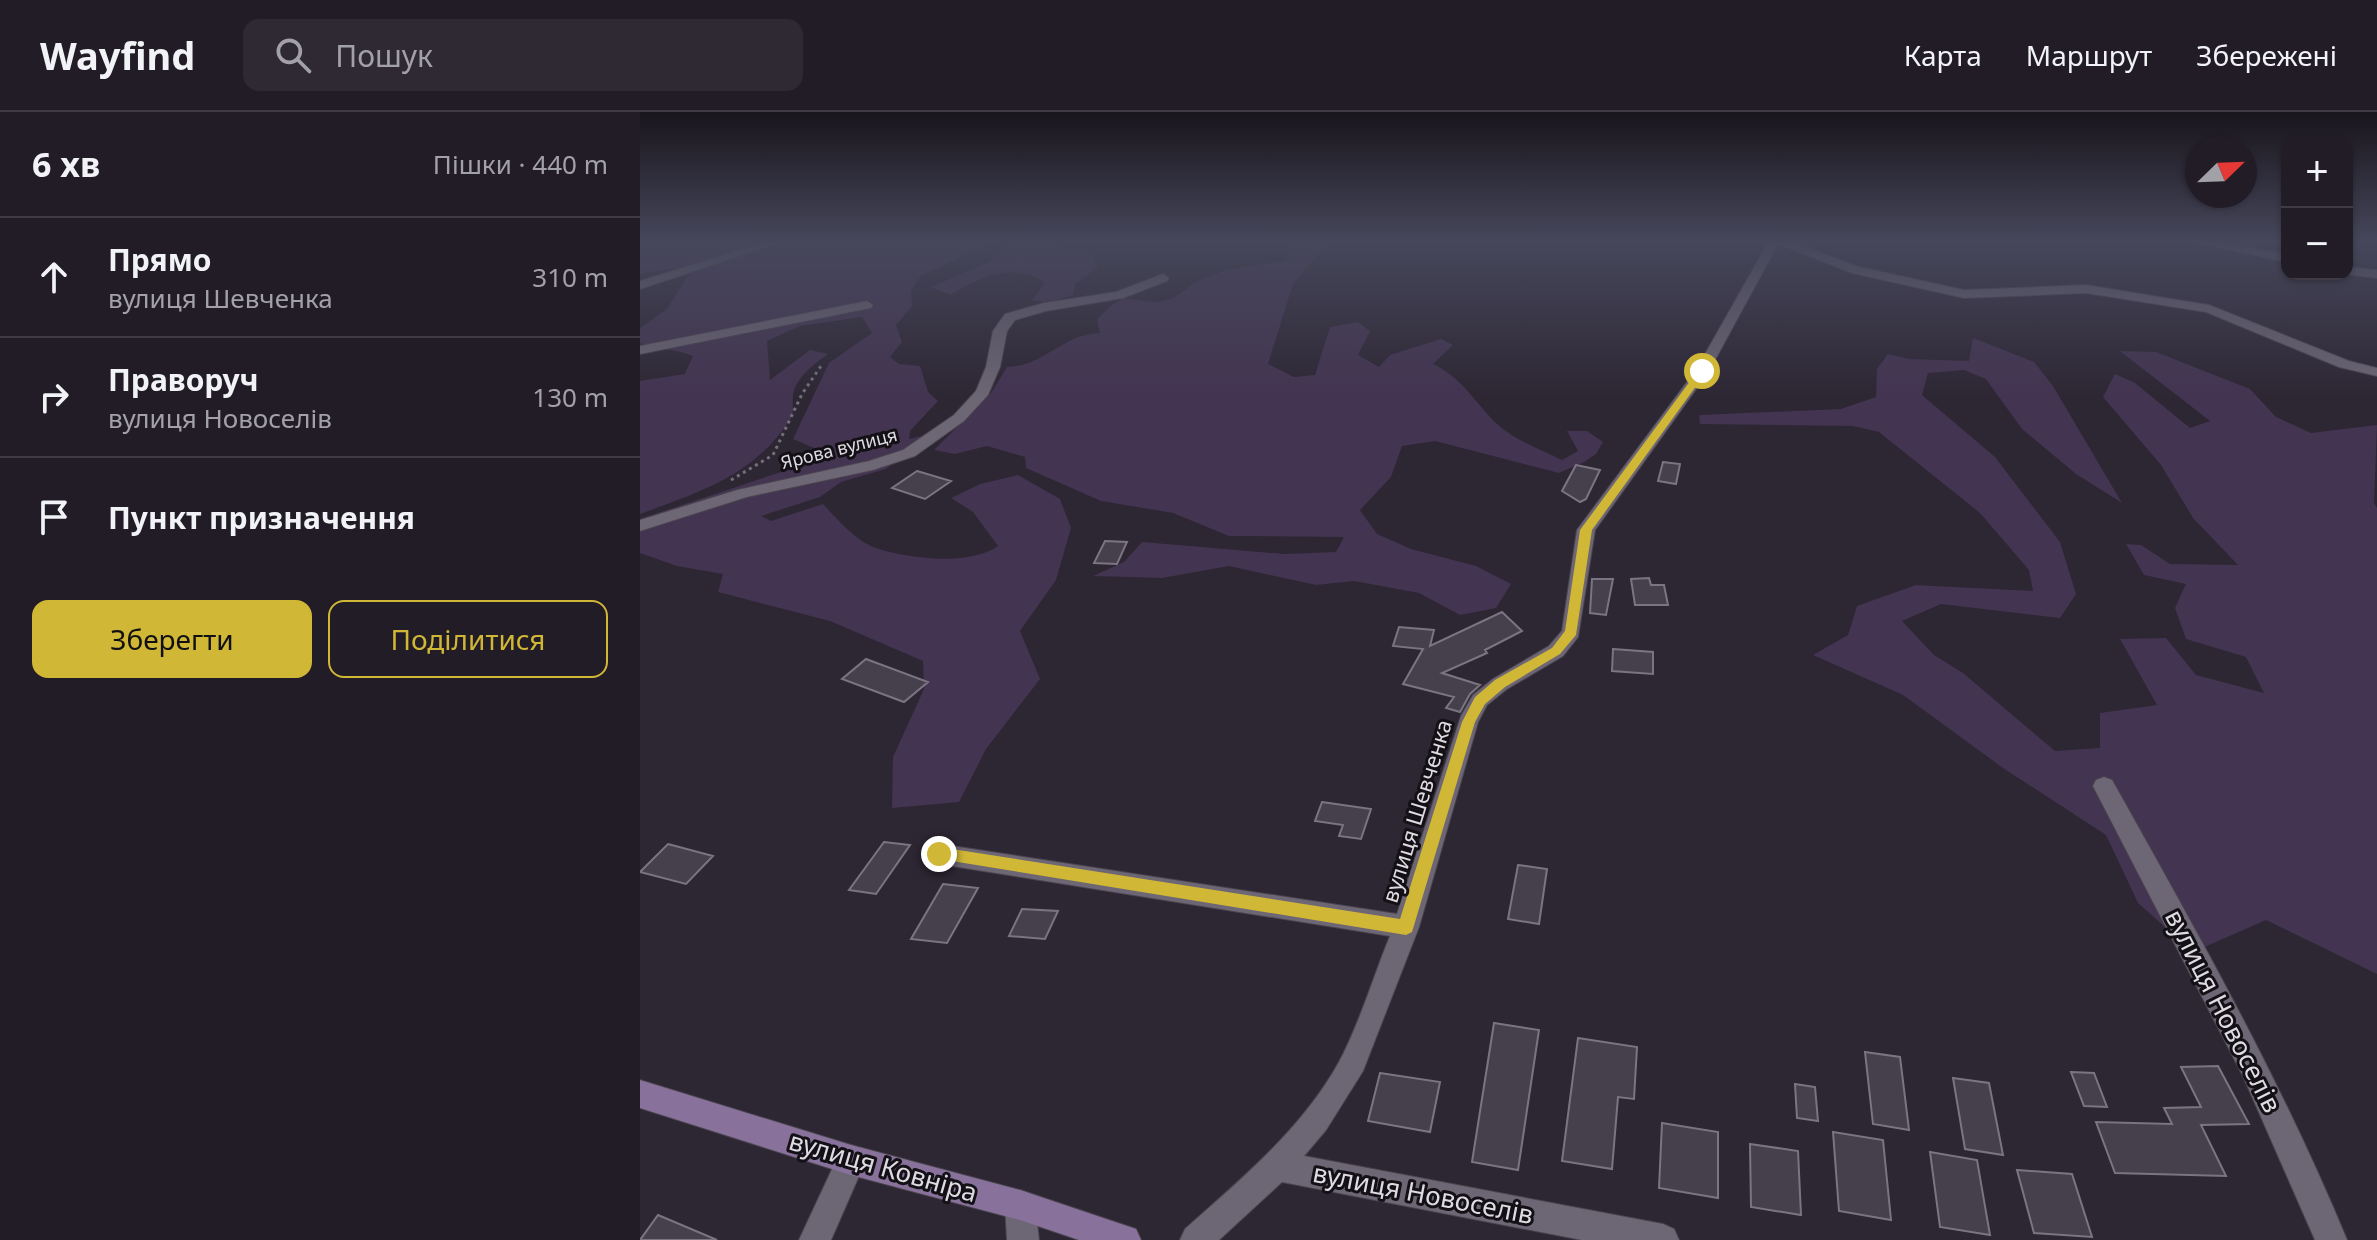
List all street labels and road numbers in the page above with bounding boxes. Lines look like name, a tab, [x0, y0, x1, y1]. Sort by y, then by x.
street label: Ярова вулиця	[778, 422, 900, 474]
street label: вулиця Шевченка	[1374, 715, 1458, 906]
street label: вулиця Новоселів	[2157, 903, 2291, 1118]
street label: вулиця Ковніра	[785, 1122, 982, 1210]
street label: вулиця Новоселів	[1310, 1154, 1536, 1232]

